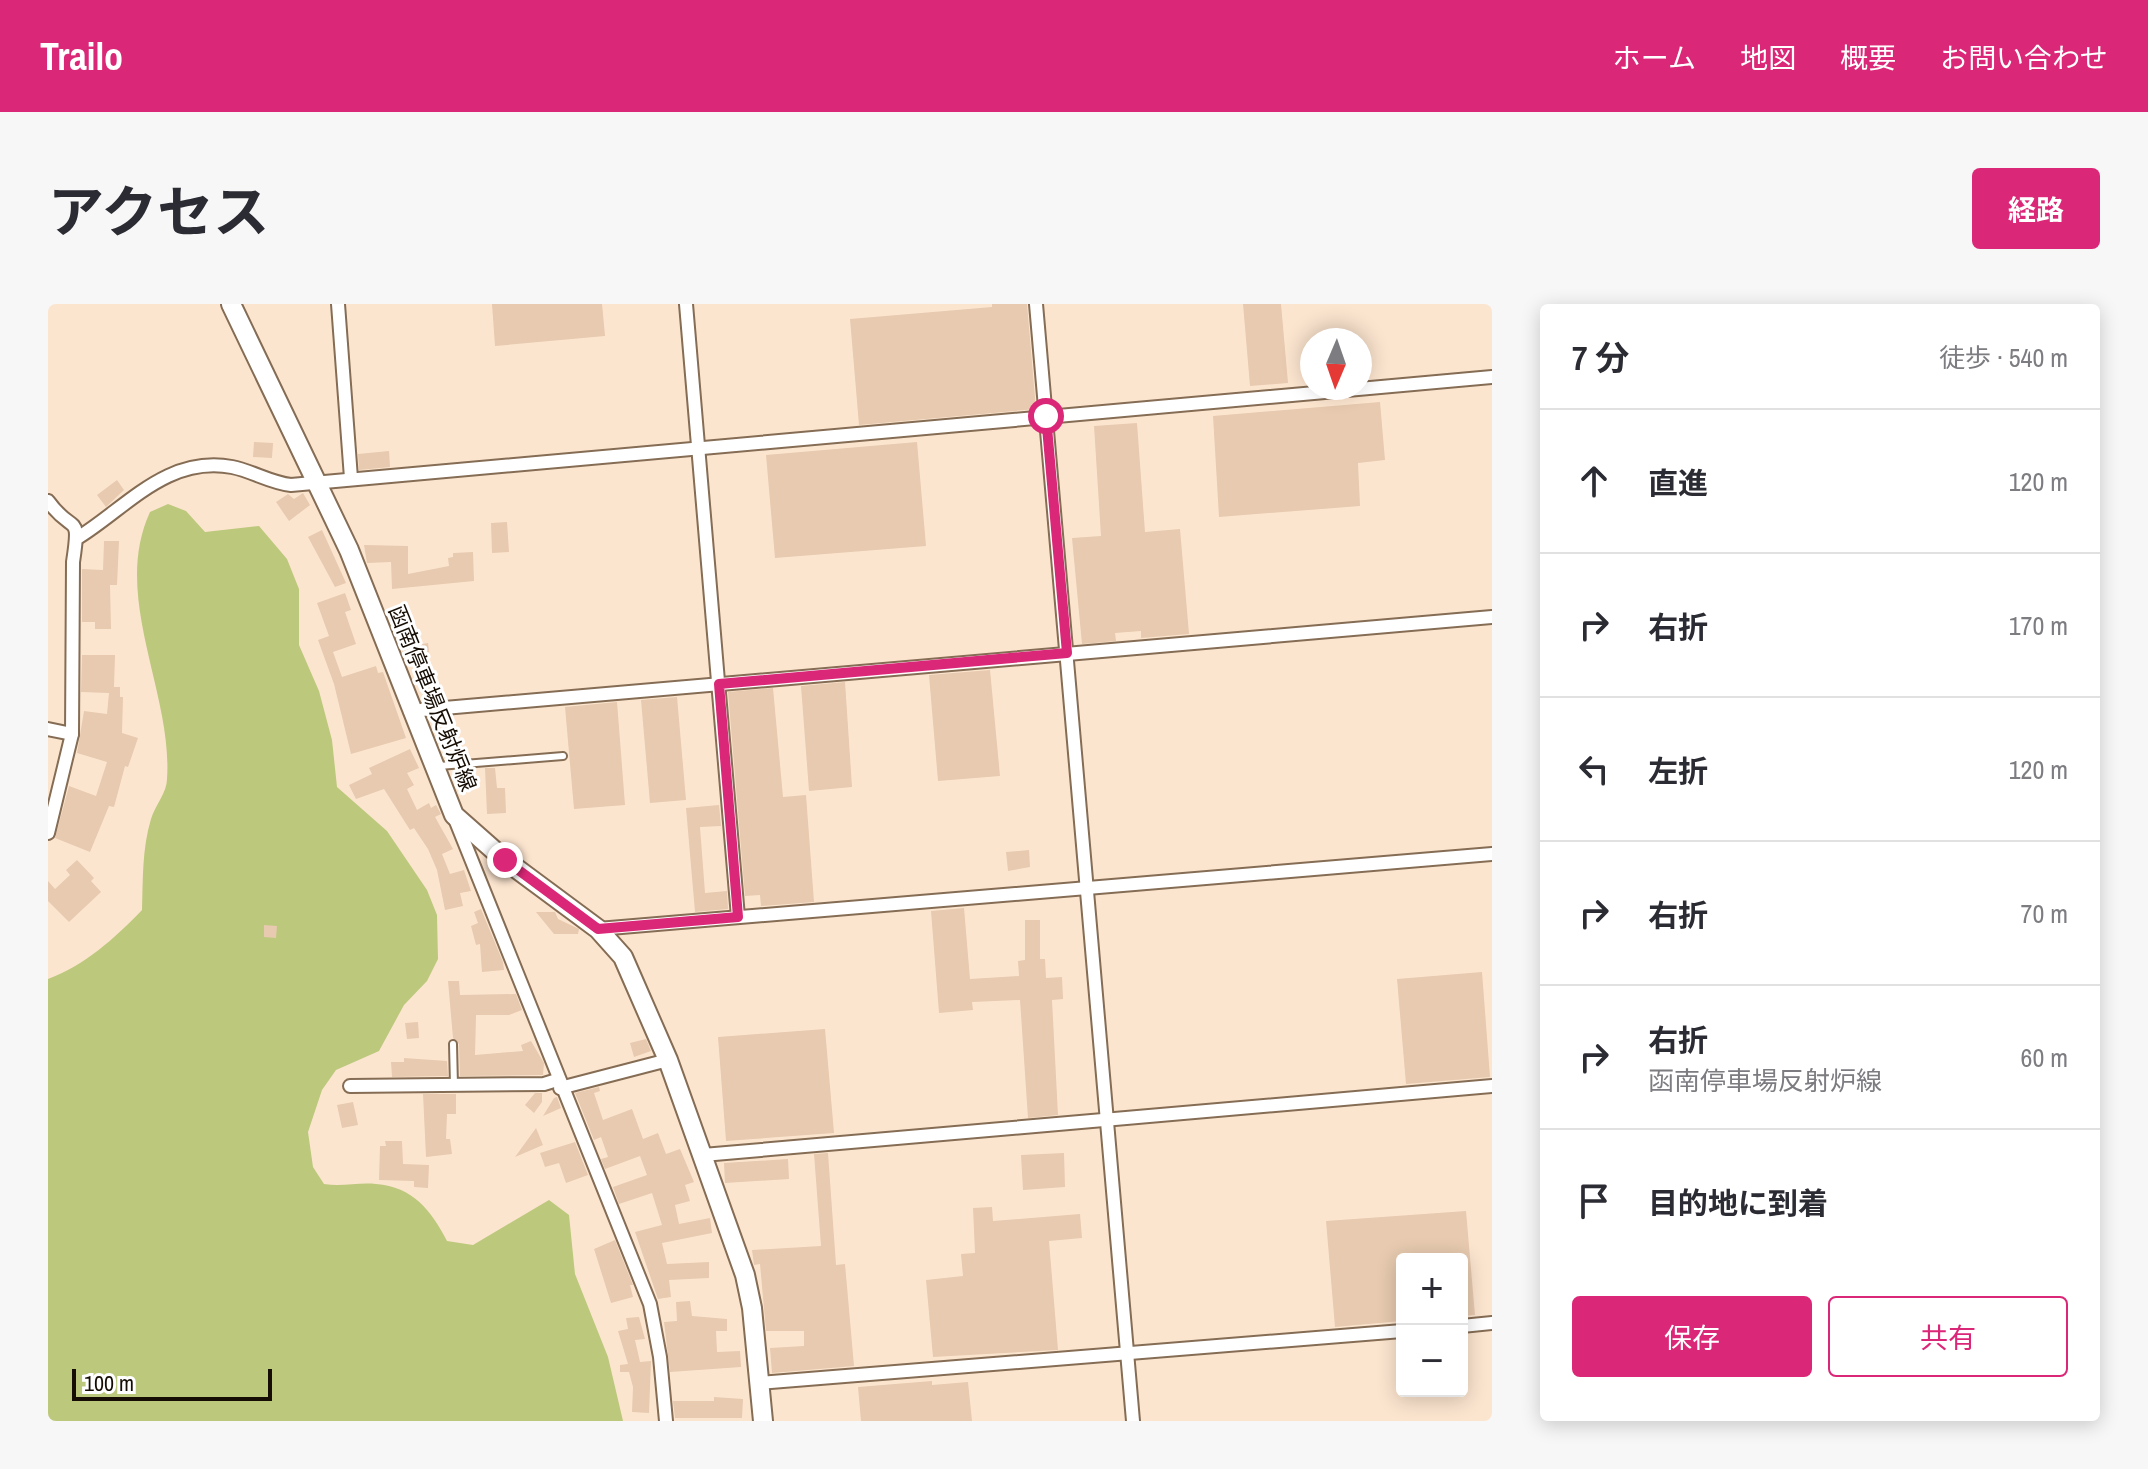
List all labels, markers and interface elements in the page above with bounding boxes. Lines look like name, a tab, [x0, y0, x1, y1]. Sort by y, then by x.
text: Trailo	[40, 31, 123, 82]
text: ホーム	[1613, 39, 1696, 77]
text: 地図	[1740, 39, 1796, 77]
text: 概要	[1840, 39, 1896, 77]
text: お問い合わせ	[1940, 39, 2108, 77]
button: 経路	[1972, 168, 2100, 249]
text: アクセス	[48, 174, 269, 249]
north arrow	[1300, 328, 1372, 400]
text: 7 分	[1572, 335, 1629, 381]
text: 徒歩 · 540 m	[1939, 340, 2068, 375]
route start	[1028, 398, 1064, 434]
icon: ahead	[1572, 459, 1616, 503]
text: 直進	[1648, 463, 1708, 503]
text: 120 m	[2009, 464, 2068, 499]
street label: 函南停車場反射炉線	[382, 601, 484, 795]
icon: right	[1572, 603, 1616, 647]
text: 右折	[1648, 607, 1708, 647]
text: 170 m	[2009, 608, 2068, 643]
icon: left	[1572, 747, 1616, 791]
text: 左折	[1648, 751, 1708, 791]
text: 120 m	[2009, 752, 2068, 787]
route end	[487, 842, 523, 878]
icon: right	[1572, 891, 1616, 935]
text: 右折	[1648, 895, 1708, 935]
text: 70 m	[2021, 896, 2068, 931]
text: 右折	[1648, 1020, 1708, 1060]
icon: right	[1572, 1035, 1616, 1079]
text: 60 m	[2021, 1040, 2068, 1075]
text: 函南停車場反射炉線	[1648, 1063, 1882, 1098]
icon: arrive	[1572, 1179, 1616, 1223]
text: 目的地に到着	[1648, 1183, 1828, 1223]
map controls	[1396, 1253, 1468, 1397]
button: +	[1396, 1253, 1468, 1325]
button: 保存	[1572, 1296, 1812, 1377]
button: 共有	[1828, 1296, 2068, 1377]
button: −	[1396, 1325, 1468, 1397]
scale bar	[72, 1365, 272, 1401]
text: 100 m	[84, 1368, 134, 1398]

